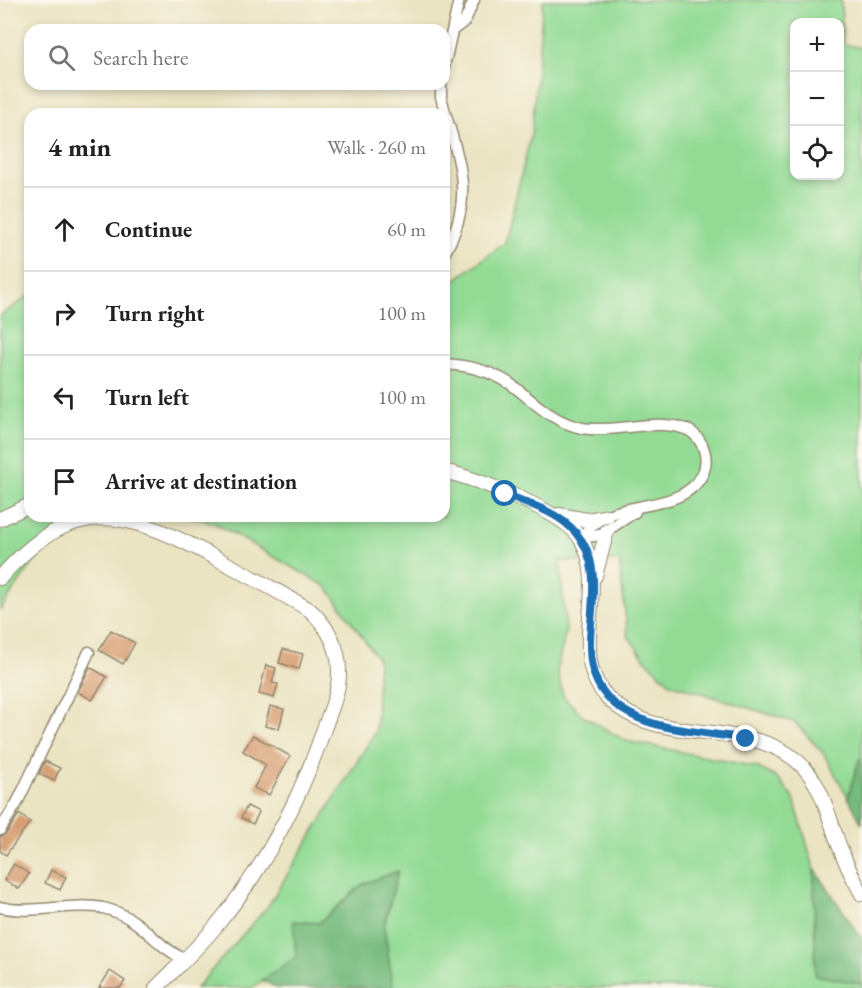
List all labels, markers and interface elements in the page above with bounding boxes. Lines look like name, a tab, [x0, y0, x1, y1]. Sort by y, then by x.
map controls	[790, 18, 844, 180]
button: +	[790, 18, 844, 72]
search box	[24, 24, 450, 90]
icon: search	[45, 41, 78, 74]
text: Search here	[93, 43, 188, 72]
button: −	[790, 72, 844, 126]
button: locate	[790, 126, 844, 180]
text: 4 min	[48, 130, 111, 164]
text: Walk · 260 m	[327, 134, 426, 160]
icon: ahead	[48, 213, 81, 246]
text: Continue	[105, 215, 192, 244]
text: 60 m	[387, 216, 426, 242]
icon: right	[48, 297, 81, 330]
text: Turn right	[105, 299, 204, 328]
text: 100 m	[378, 300, 426, 326]
icon: left	[48, 381, 81, 414]
text: Turn left	[105, 383, 189, 412]
text: 100 m	[378, 384, 426, 410]
icon: arrive	[48, 465, 81, 498]
text: Arrive at destination	[105, 467, 297, 496]
route start	[491, 480, 517, 506]
route end	[732, 725, 758, 751]

